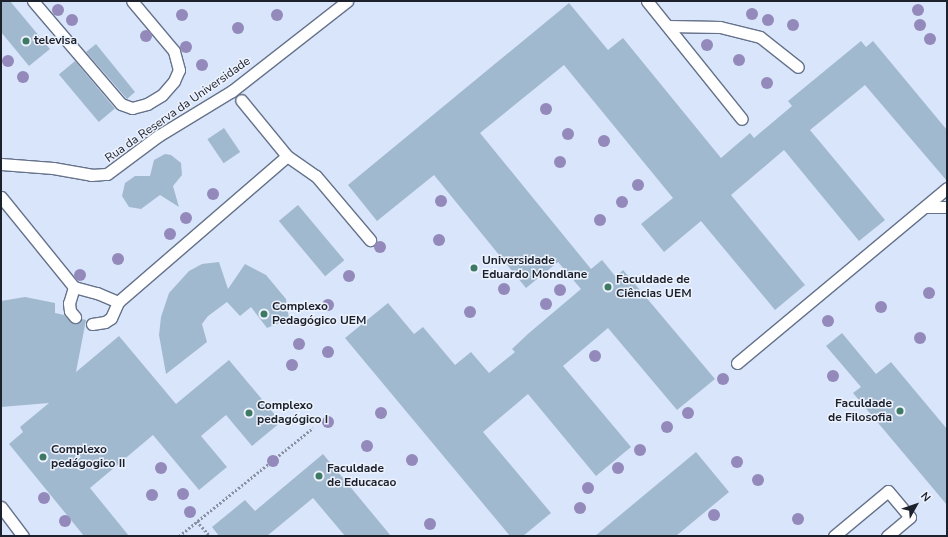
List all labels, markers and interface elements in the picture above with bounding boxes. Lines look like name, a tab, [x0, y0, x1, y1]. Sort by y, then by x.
place label: televisa	[34, 34, 77, 48]
marker: televisa	[21, 36, 31, 46]
street label: Rua da Reserva da Universidade	[103, 54, 253, 166]
place label: Universidade Eduardo Mondlane	[482, 254, 587, 282]
marker: Universidade Eduardo Mondlane	[469, 263, 479, 273]
place label: Faculdade de Ciências UEM	[616, 273, 692, 301]
marker: Faculdade de Ciências UEM	[603, 282, 613, 292]
place label: Complexo Pedagógico UEM	[272, 300, 366, 328]
marker: Complexo Pedagógico UEM	[259, 309, 269, 319]
place label: Faculdade de Filosofia	[828, 397, 892, 425]
place label: Complexo pedagógico I	[257, 399, 328, 427]
marker: Faculdade de Filosofia	[895, 406, 905, 416]
marker: Complexo pedagógico I	[244, 408, 254, 418]
place label: Complexo pedágogico II	[51, 443, 125, 471]
marker: Complexo pedágogico II	[38, 452, 48, 462]
place label: Faculdade de Educacao	[327, 462, 397, 490]
marker: Faculdade de Educacao	[314, 471, 324, 481]
north arrow	[896, 485, 936, 525]
text: N	[917, 489, 934, 505]

